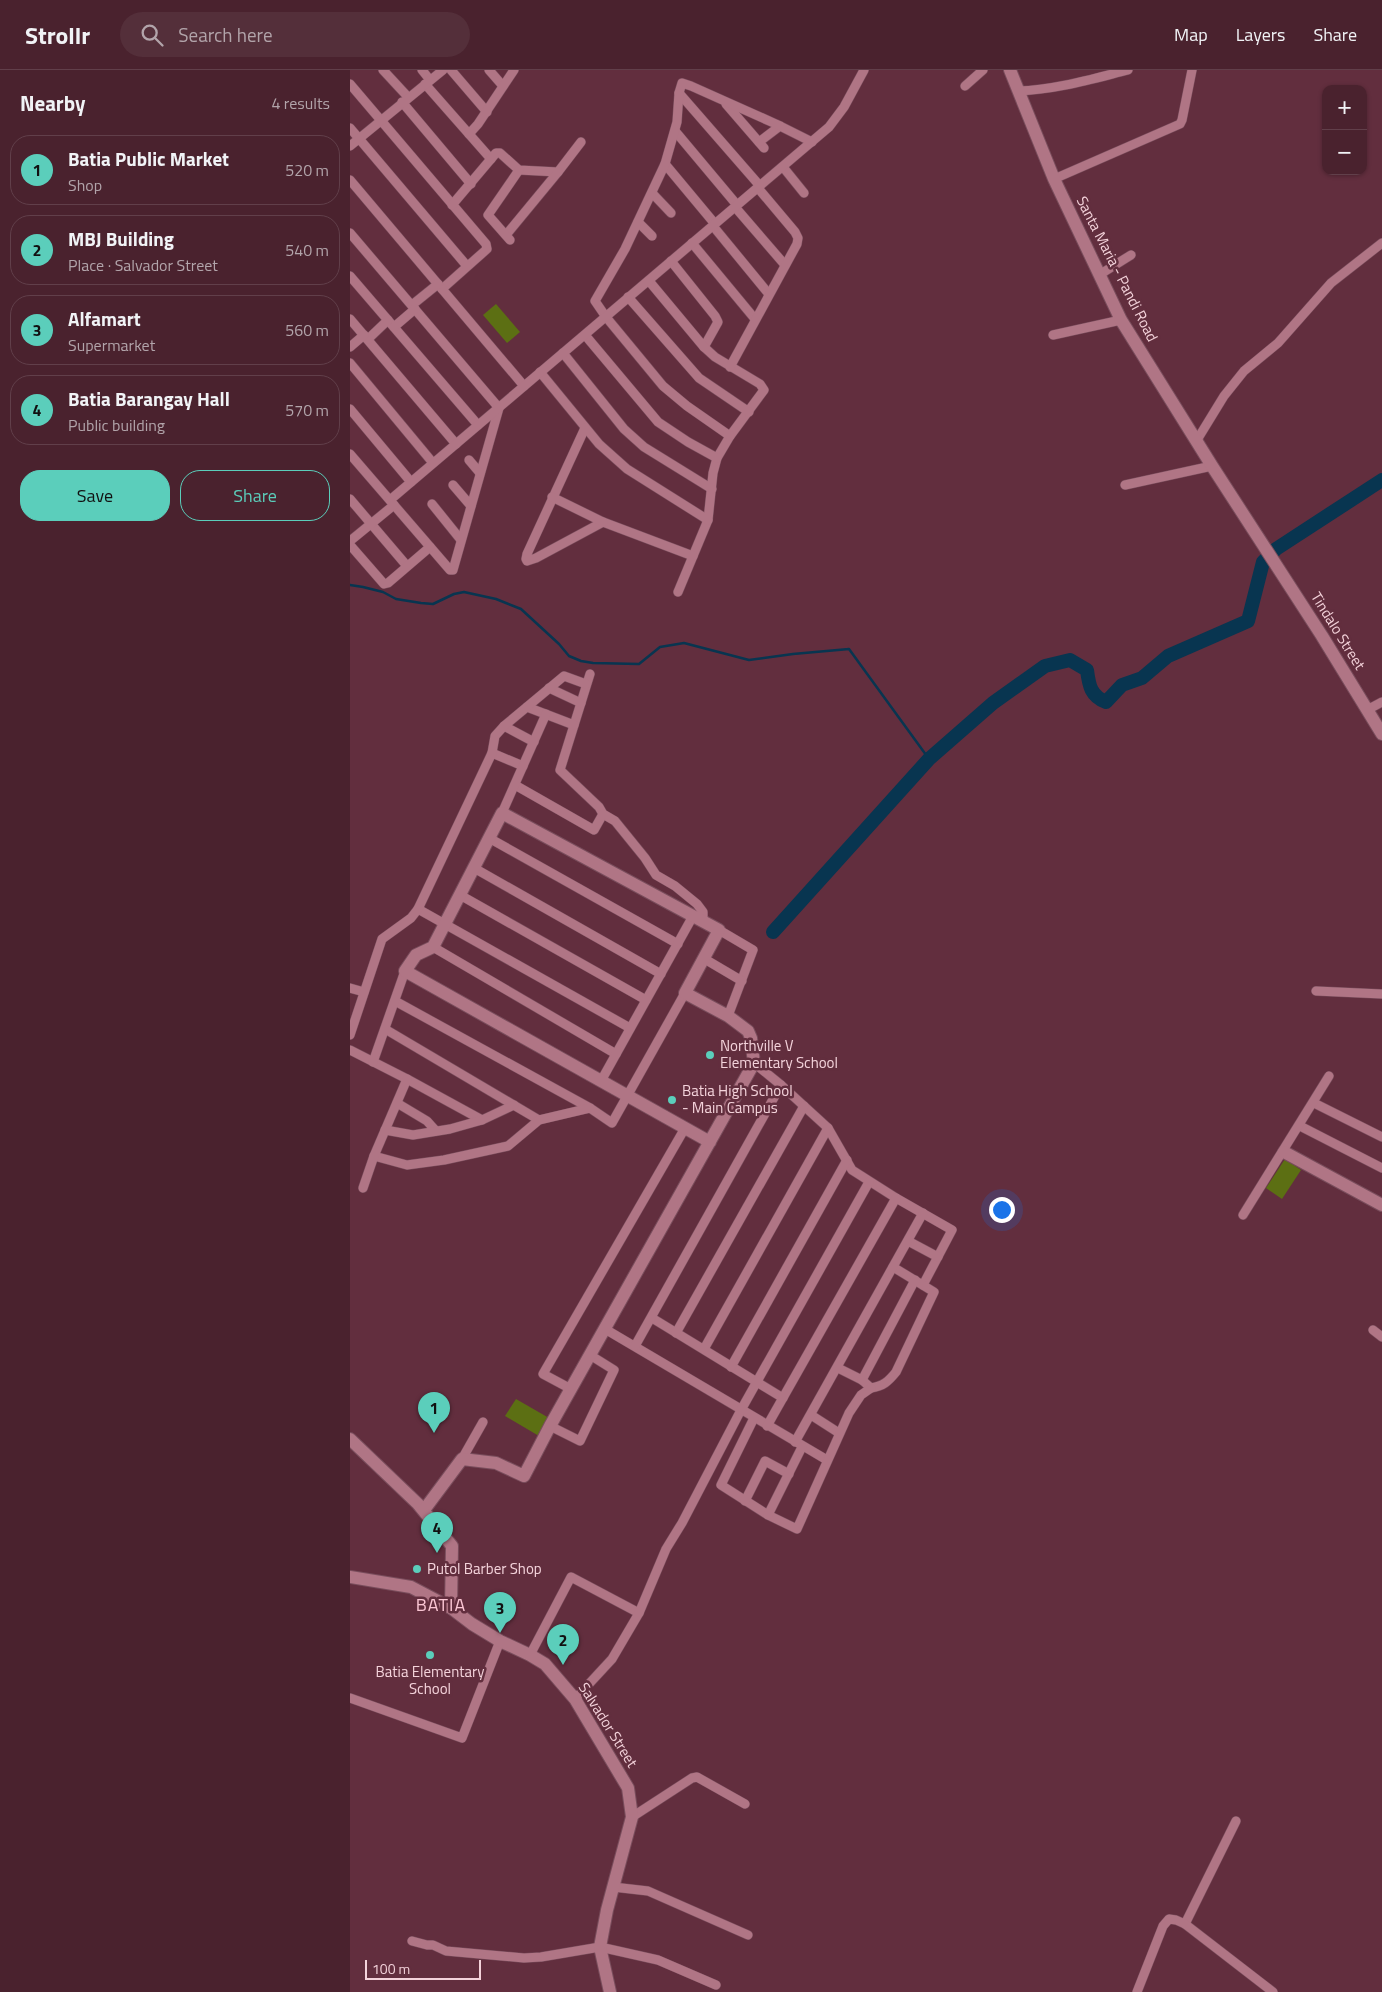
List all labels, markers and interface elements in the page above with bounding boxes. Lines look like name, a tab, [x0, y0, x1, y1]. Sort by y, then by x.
search box	[120, 12, 470, 57]
text: Strollr	[25, 17, 90, 53]
text: Search here	[178, 20, 273, 49]
icon: search	[138, 21, 166, 49]
text: Map	[1174, 21, 1208, 48]
text: Layers	[1236, 21, 1285, 48]
text: Share	[1313, 21, 1357, 48]
map controls	[1322, 85, 1367, 175]
button: +	[1322, 85, 1367, 130]
text: Nearby	[20, 87, 85, 119]
text: 4 results	[271, 91, 330, 115]
button: −	[1322, 130, 1367, 175]
text: Batia Public Market	[68, 144, 229, 173]
text: 1	[33, 158, 41, 182]
text: 520 m	[285, 158, 329, 182]
text: Shop	[68, 173, 102, 197]
street label: Santa Maria - Pandi Road	[1071, 192, 1164, 345]
text: MBJ Building	[68, 224, 174, 253]
text: 2	[33, 238, 41, 262]
text: 540 m	[285, 238, 329, 262]
text: Place · Salvador Street	[68, 253, 218, 277]
text: Alfamart	[68, 304, 141, 333]
text: 3	[33, 318, 41, 342]
text: 560 m	[285, 318, 329, 342]
text: Supermarket	[68, 333, 155, 357]
text: Batia Barangay Hall	[68, 384, 230, 413]
text: 4	[33, 398, 41, 422]
text: 570 m	[285, 398, 329, 422]
text: Public building	[68, 413, 165, 437]
button: Save	[20, 470, 170, 521]
button: Share	[180, 470, 330, 521]
street label: Tindalo Street	[1305, 587, 1372, 675]
place label: Northville V Elementary School	[720, 1034, 838, 1074]
marker: Northville V Elementary School	[704, 1049, 716, 1061]
place label: Batia High School - Main Campus	[682, 1079, 793, 1119]
marker: Batia High School - Main Campus	[666, 1094, 678, 1106]
your location	[989, 1197, 1015, 1223]
pin: 1	[418, 1392, 450, 1433]
pin: 4	[421, 1512, 453, 1553]
place label: Putol Barber Shop	[427, 1557, 542, 1580]
marker: Putol Barber Shop	[411, 1563, 423, 1575]
district label: BATIA	[416, 1591, 466, 1618]
pin: 3	[484, 1592, 516, 1633]
pin: 2	[547, 1624, 579, 1665]
marker: Batia Elementary School	[424, 1649, 436, 1661]
place label: Batia Elementary School	[376, 1660, 484, 1700]
street label: Salvador Street	[573, 1678, 644, 1772]
scale bar	[365, 1957, 481, 1980]
text: 100 m	[372, 1958, 410, 1979]

